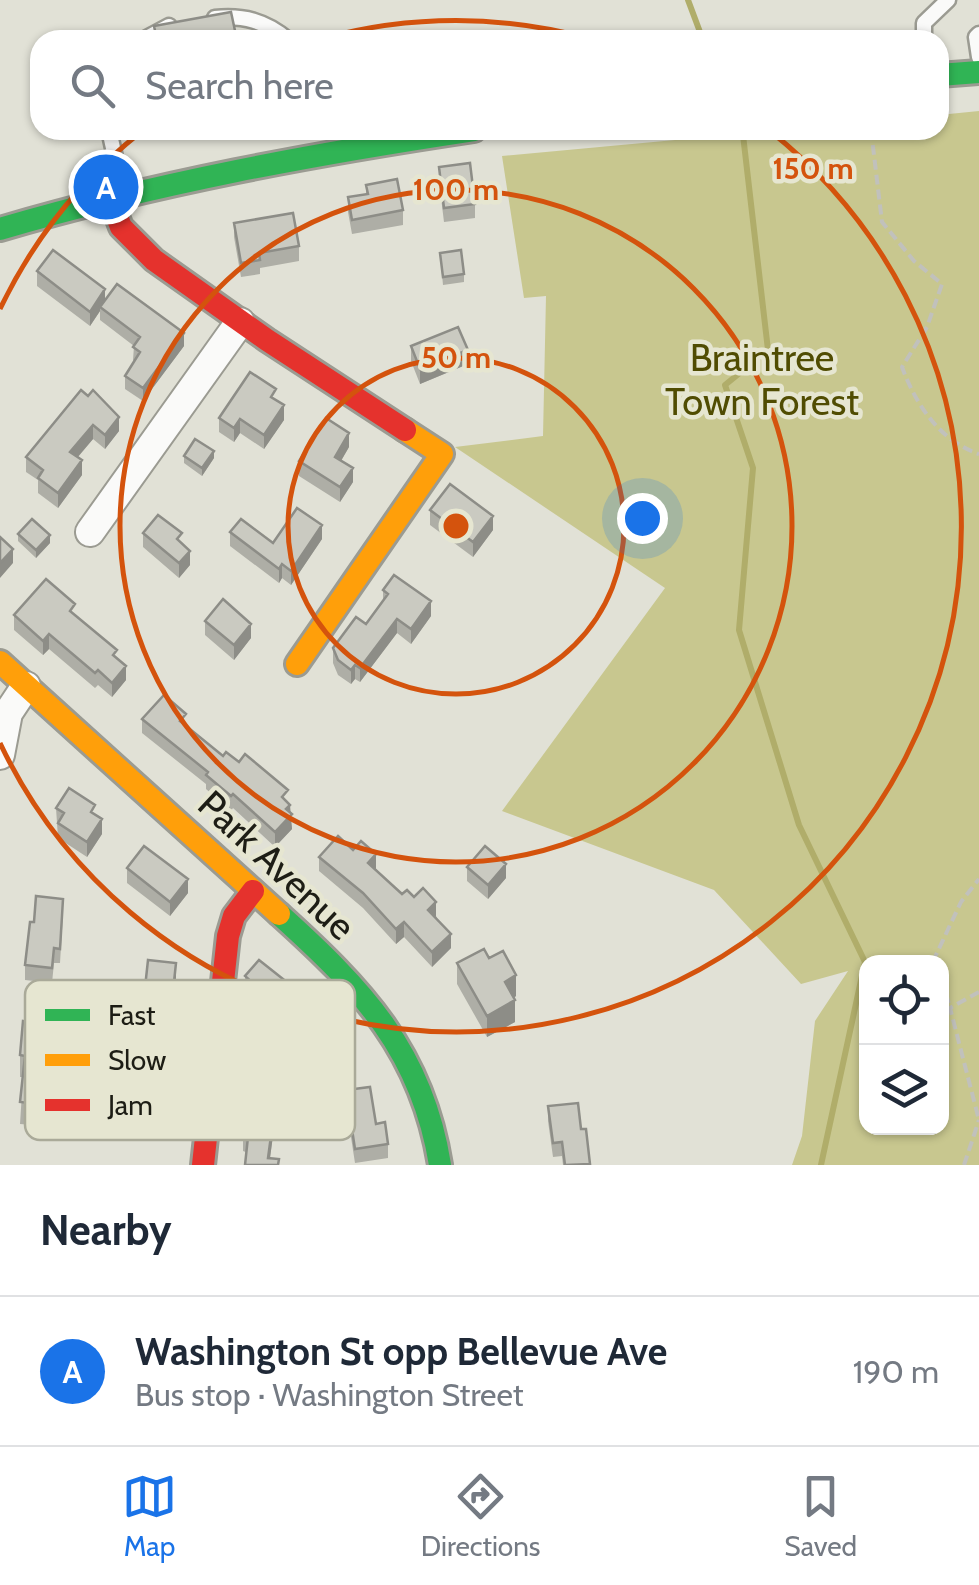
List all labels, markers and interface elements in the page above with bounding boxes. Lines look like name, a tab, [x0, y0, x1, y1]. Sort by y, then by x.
search box	[30, 30, 949, 140]
icon: search	[65, 58, 120, 113]
text: Search here	[145, 62, 334, 109]
pin: A	[74, 150, 138, 224]
text: 150 m	[772, 150, 854, 187]
text: 100 m	[413, 171, 499, 208]
park label: Braintree Town Forest	[665, 334, 859, 425]
text: 50 m	[421, 339, 491, 376]
your location	[617, 493, 668, 544]
centre of rings	[438, 508, 474, 544]
street label: Park Avenue	[189, 780, 365, 950]
map controls	[859, 955, 949, 1135]
button: locate	[859, 955, 949, 1045]
legend	[25, 980, 355, 1140]
text: Fast	[108, 998, 156, 1032]
text: Slow	[108, 1043, 166, 1077]
button: layers	[859, 1045, 949, 1135]
text: Jam	[107, 1088, 153, 1122]
text: Nearby	[40, 1204, 172, 1256]
text: Washington St opp Bellevue Ave	[135, 1328, 667, 1375]
text: A	[62, 1352, 83, 1391]
text: 190 m	[853, 1352, 939, 1391]
text: Bus stop · Washington Street	[135, 1375, 524, 1414]
tab: Map	[122, 1469, 177, 1563]
tab: Directions	[421, 1469, 540, 1563]
tab: Saved	[784, 1469, 857, 1563]

